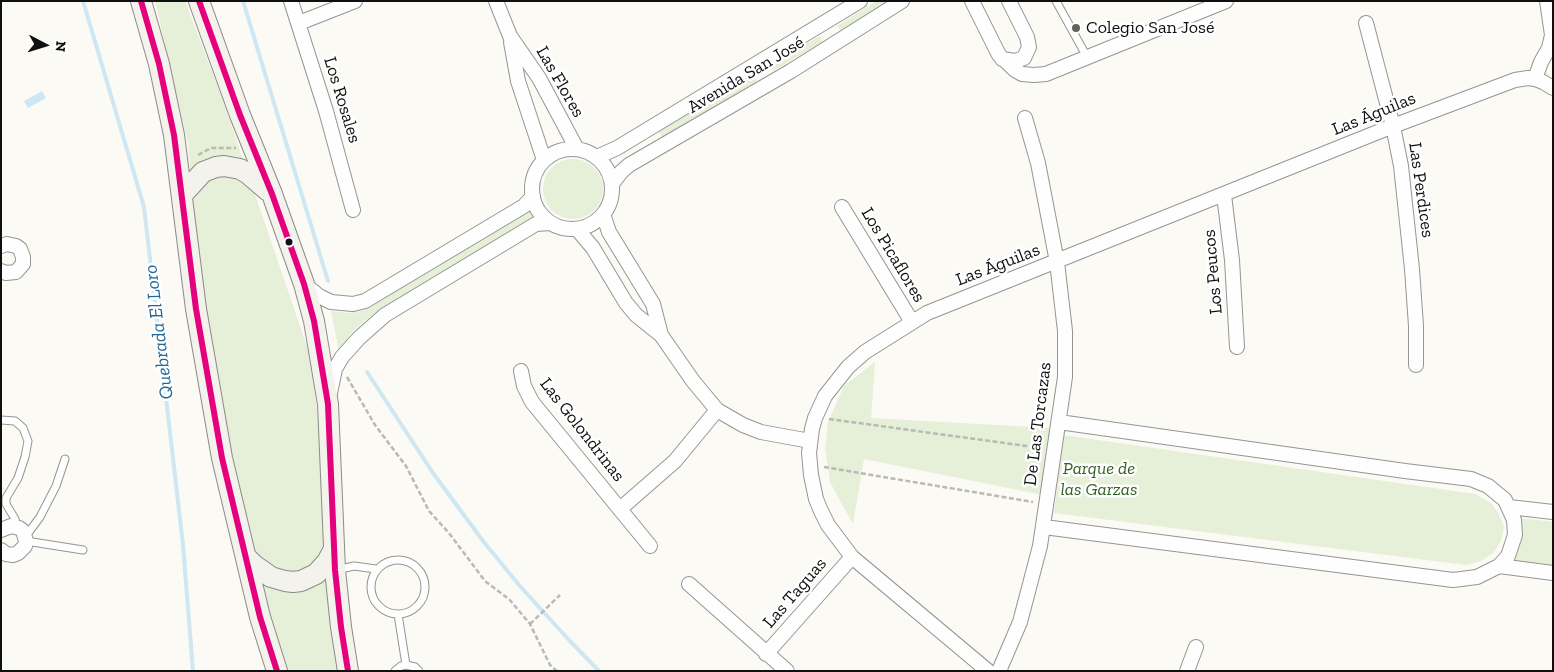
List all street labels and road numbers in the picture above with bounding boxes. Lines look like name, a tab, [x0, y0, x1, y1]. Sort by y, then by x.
street label: Avenida San José	[684, 32, 808, 118]
street label: Las Flores	[531, 43, 589, 121]
street label: Los Rosales	[319, 54, 365, 146]
street label: Las Águilas	[1329, 87, 1419, 141]
street label: Las Perdices	[1404, 141, 1438, 239]
street label: Los Picaflores	[856, 204, 930, 306]
street label: Los Peucos	[1199, 229, 1227, 315]
street label: Las Águilas	[953, 239, 1043, 291]
street label: De Las Torcazas	[1020, 361, 1056, 487]
street label: Las Golondrinas	[535, 374, 629, 486]
street label: Las Taguas	[759, 553, 831, 633]

